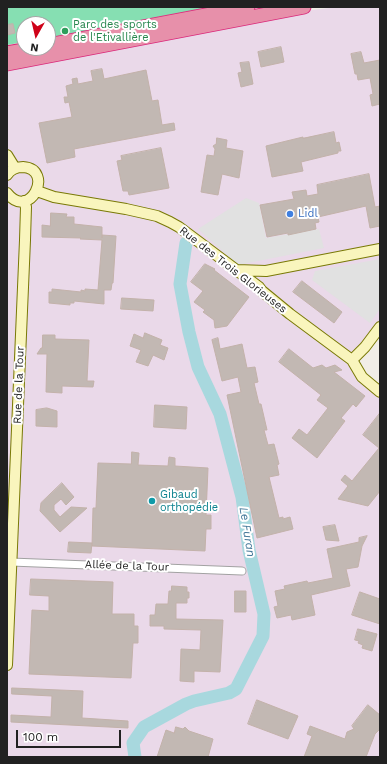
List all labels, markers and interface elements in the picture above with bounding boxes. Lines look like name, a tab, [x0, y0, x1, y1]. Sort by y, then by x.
north arrow	[16, 16, 56, 56]
place label: Parc des sports de l'Etivallière	[73, 18, 157, 44]
marker: Parc des sports de l'Etivallière	[60, 26, 70, 36]
text: N	[29, 40, 39, 54]
place label: Lidl	[298, 207, 318, 221]
marker: Lidl	[285, 209, 295, 219]
street label: Rue des Trois Glorieuses	[177, 224, 289, 316]
street label: Rue de la Tour	[11, 346, 27, 424]
place label: Gibaud orthopédie	[160, 488, 218, 514]
marker: Gibaud orthopédie	[147, 496, 157, 506]
water label: Le Furan	[236, 506, 258, 558]
street label: Allée de la Tour	[85, 558, 169, 574]
scale bar	[18, 722, 123, 748]
text: 100 m	[23, 730, 58, 744]

